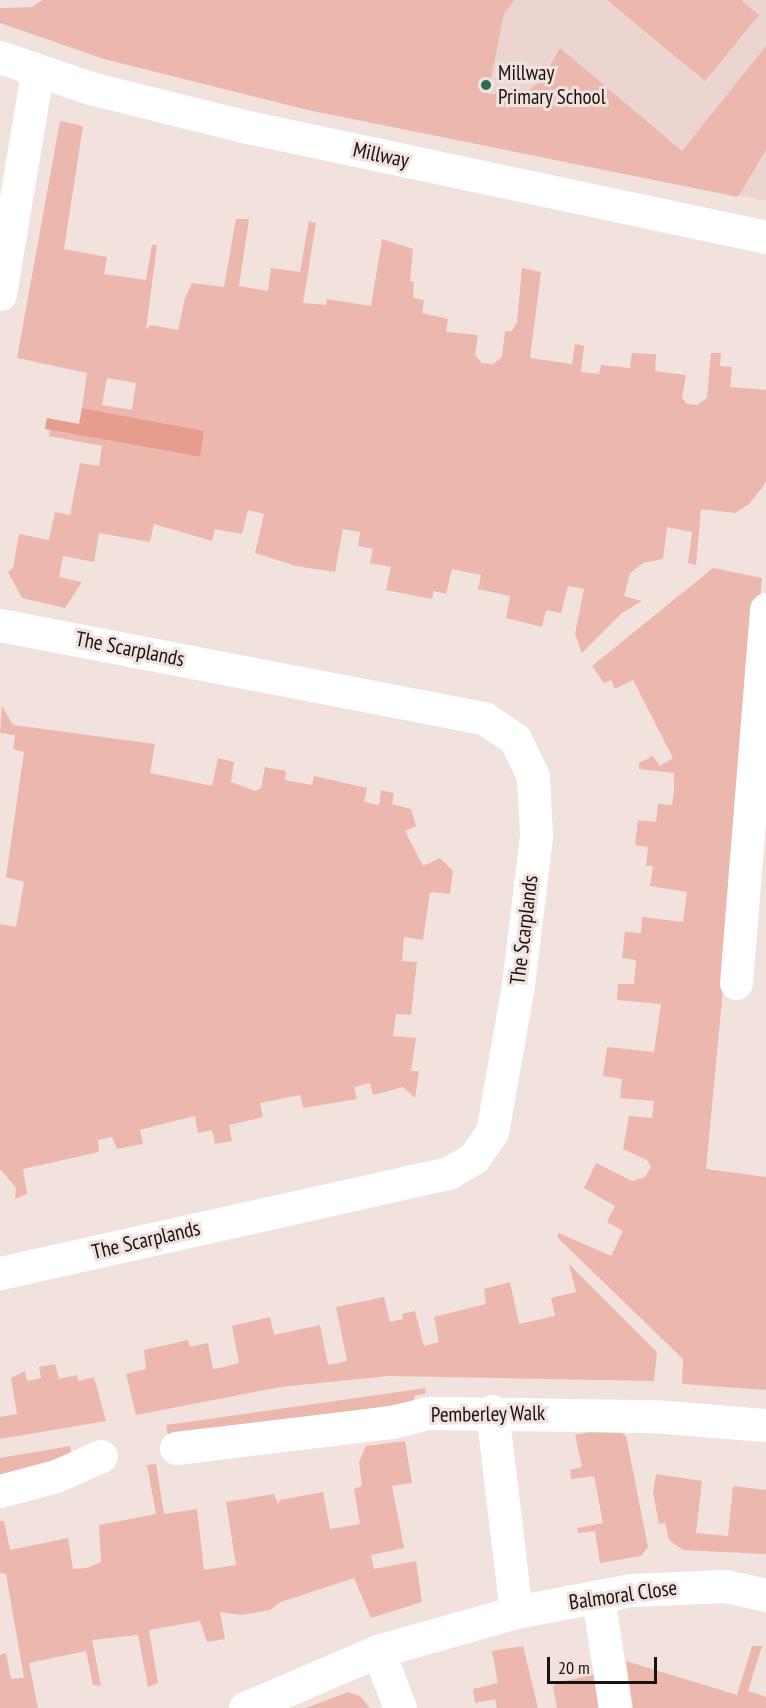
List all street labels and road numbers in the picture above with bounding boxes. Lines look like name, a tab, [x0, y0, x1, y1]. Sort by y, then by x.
street label: Millway	[351, 137, 411, 173]
street label: The Scarplands	[74, 626, 186, 672]
street label: The Scarplands	[505, 874, 543, 986]
street label: The Scarplands	[89, 1215, 203, 1265]
street label: Pemberley Walk	[430, 1400, 546, 1428]
street label: Balmoral Close	[567, 1575, 679, 1615]

